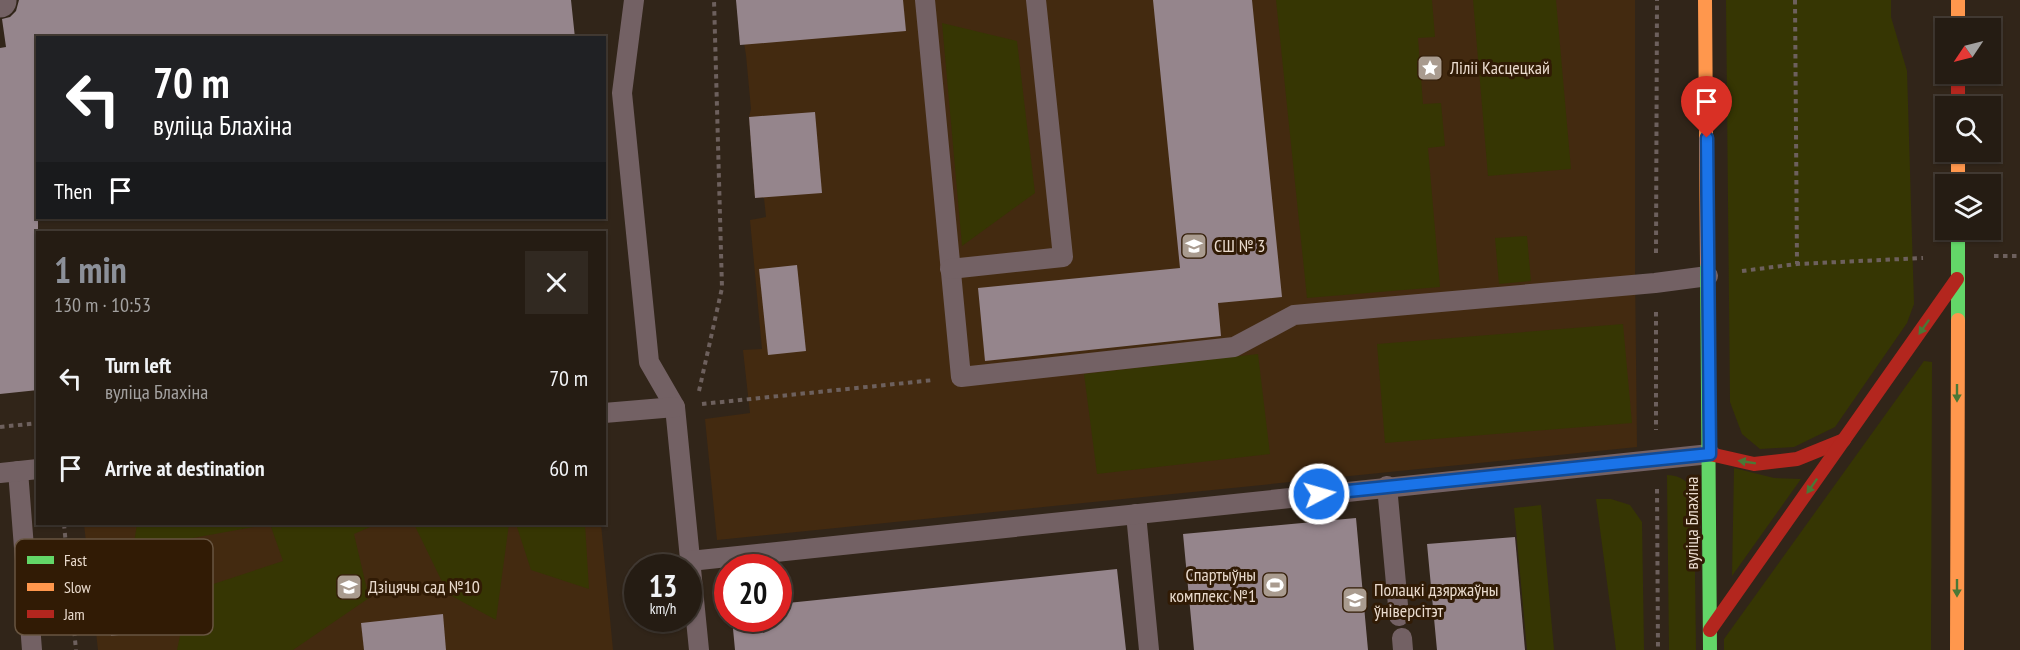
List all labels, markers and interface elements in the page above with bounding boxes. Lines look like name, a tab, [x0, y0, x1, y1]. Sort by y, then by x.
north arrow	[1935, 18, 2001, 84]
map controls	[1935, 18, 2001, 240]
place icon: Ліліі Касцецкай	[1415, 53, 1445, 83]
text: 70 m	[153, 55, 230, 110]
place label: Ліліі Касцецкай	[1449, 56, 1550, 79]
icon: left	[54, 60, 132, 138]
pin	[1681, 76, 1732, 138]
icon: arrive	[1690, 85, 1723, 118]
button: search	[1935, 96, 2001, 162]
text: вуліца Блахіна	[153, 108, 292, 142]
icon: arrive	[104, 174, 137, 207]
button: layers	[1935, 174, 2001, 240]
text: Then	[54, 177, 92, 205]
school or university icon: СШ № 3	[1179, 231, 1209, 261]
place label: СШ № 3	[1214, 234, 1265, 257]
text: 1 min	[54, 246, 127, 293]
button: close	[525, 251, 588, 314]
text: 130 m · 10:53	[54, 292, 151, 318]
one-way arrow	[1918, 318, 1930, 334]
text: Turn left	[105, 351, 171, 379]
icon: left	[54, 362, 87, 395]
text: 70 m	[549, 364, 588, 392]
text: вуліца Блахіна	[105, 379, 208, 405]
one-way arrow	[1952, 383, 1962, 402]
icon: arrive	[54, 452, 87, 485]
text: Arrive at destination	[105, 454, 265, 482]
text: 60 m	[549, 454, 588, 482]
one-way arrow	[1738, 457, 1757, 466]
position arrow	[1287, 462, 1351, 526]
street label: вуліца Блахіна	[1680, 477, 1703, 569]
one-way arrow	[1807, 478, 1818, 494]
legend	[15, 539, 213, 635]
text: Fast	[64, 550, 87, 570]
speed limit sign: 20	[714, 554, 792, 632]
place label: Спартыўны комплекс №1	[1170, 563, 1256, 607]
text: 13	[649, 566, 677, 605]
sports icon: Спартыўны комплекс №1	[1260, 570, 1290, 600]
school or university icon: Дзіцячы сад №10	[334, 572, 364, 602]
place label: Дзіцячы сад №10	[368, 575, 480, 598]
text: Slow	[64, 577, 91, 597]
place label: Полацкі дзяржаўны ўніверсітэт	[1374, 578, 1498, 622]
one-way arrow	[1952, 578, 1962, 597]
school or university icon: Полацкі дзяржаўны ўніверсітэт	[1340, 585, 1370, 615]
text: km/h	[650, 599, 676, 618]
text: Jam	[63, 604, 85, 624]

